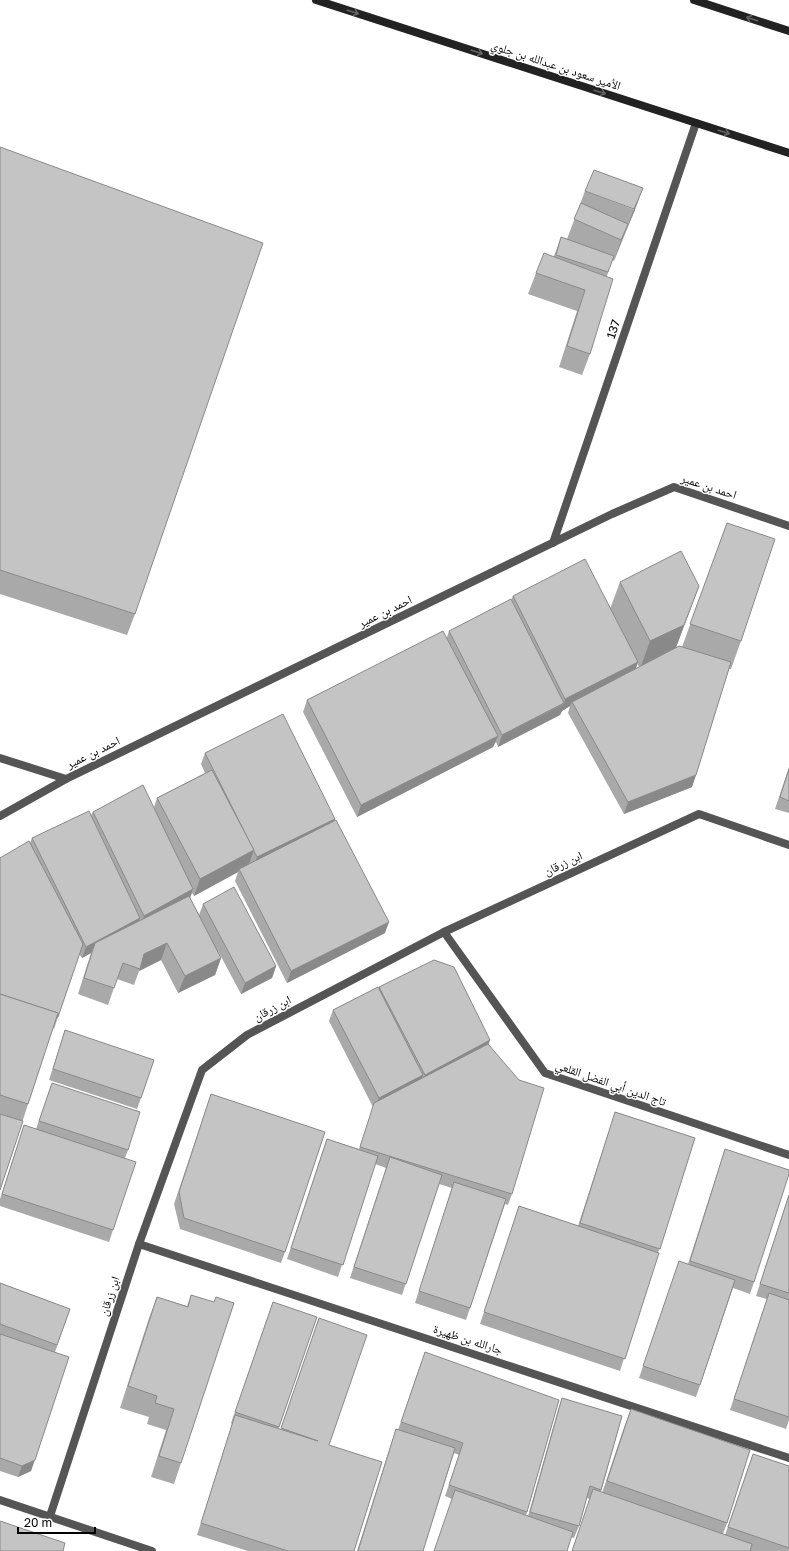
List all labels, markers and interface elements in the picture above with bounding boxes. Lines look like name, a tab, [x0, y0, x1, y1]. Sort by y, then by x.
one-way arrow	[346, 9, 359, 16]
one-way arrow	[746, 15, 759, 22]
street label: الأمير سعود بن عبدالله بن جلوي	[488, 37, 623, 96]
one-way arrow	[470, 49, 483, 56]
one-way arrow	[594, 89, 607, 96]
one-way arrow	[717, 129, 730, 136]
street label: 137	[603, 317, 623, 341]
street label: احمد بن عمير	[678, 470, 739, 502]
street label: احمد بن عمير	[355, 592, 414, 631]
street label: احمد بن عمير	[63, 733, 122, 772]
street label: ابن زرقان	[541, 848, 585, 879]
street label: ابن زرقان	[251, 992, 294, 1024]
street label: تاج الدين أبي الفضل القلعي	[553, 1057, 669, 1112]
street label: ابن زرقان	[96, 1274, 123, 1318]
street label: جارالله بن ظهيرة	[431, 1321, 505, 1358]
scale bar	[18, 1509, 95, 1535]
text: 20 m	[24, 1515, 52, 1530]

